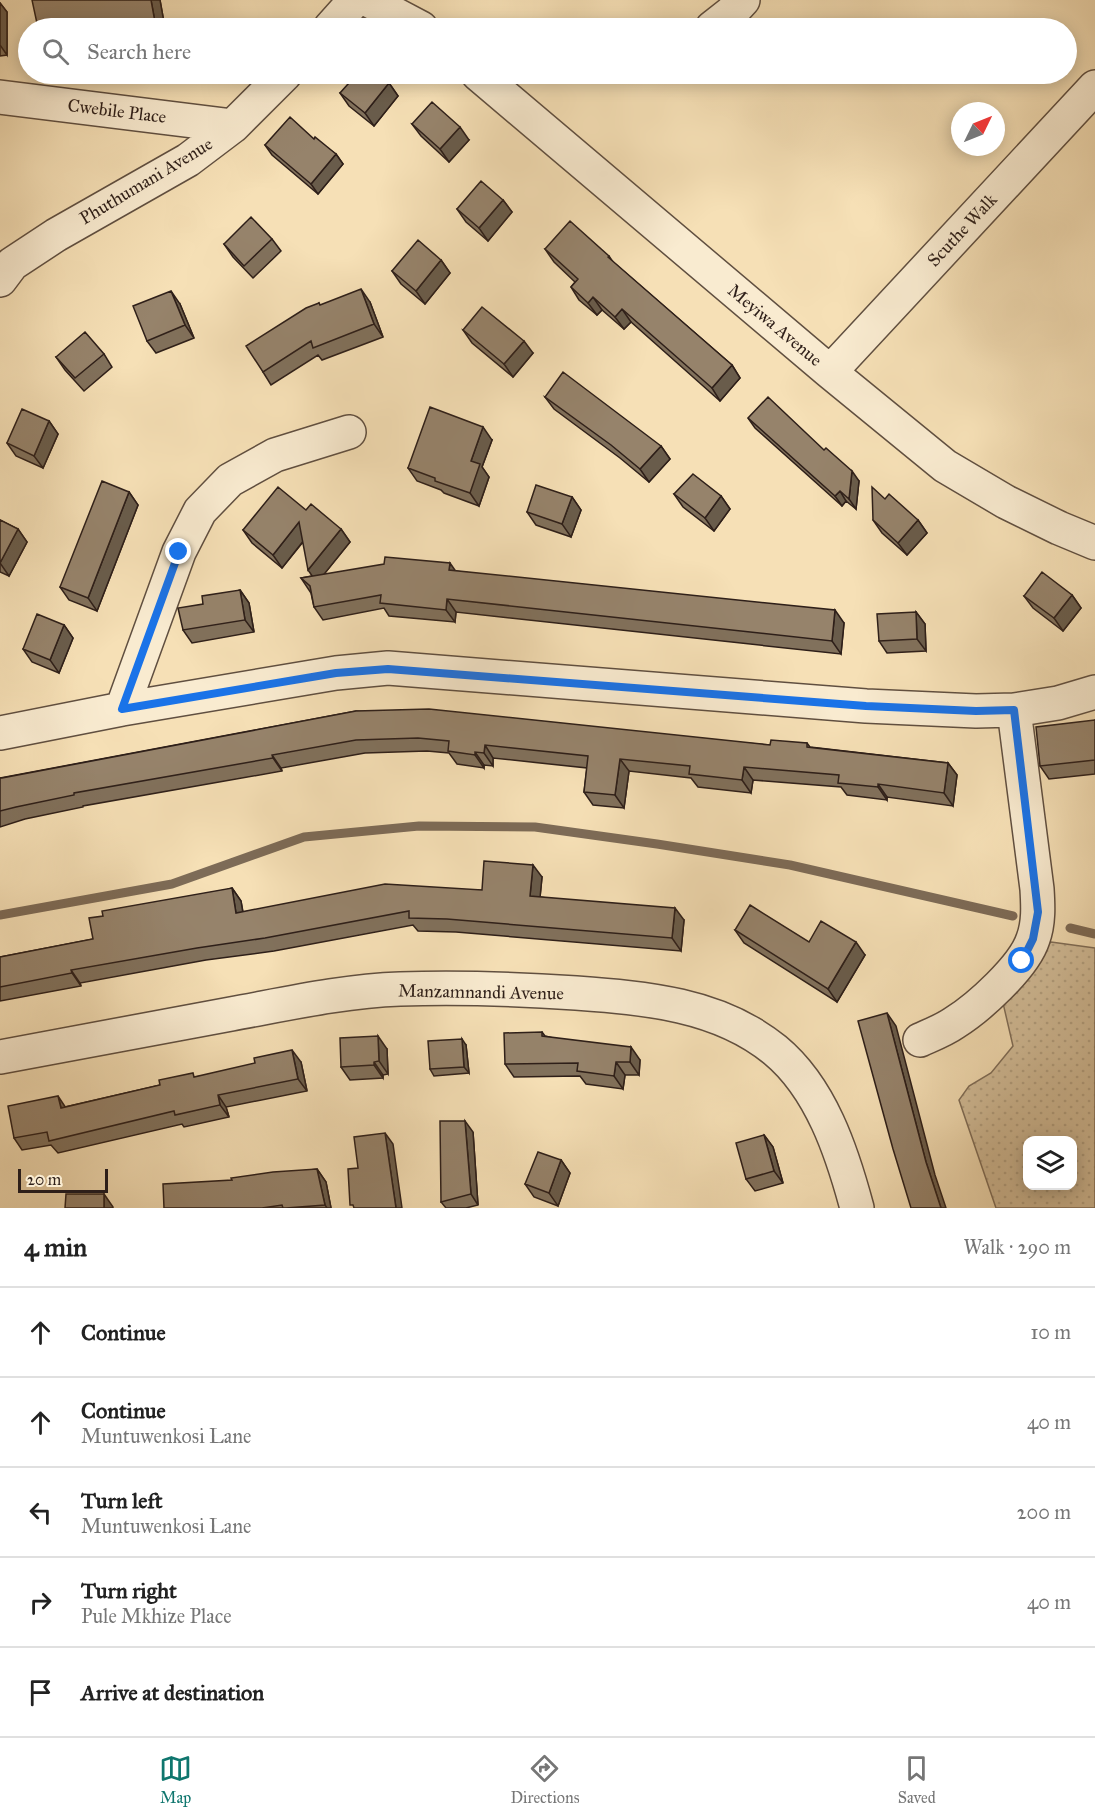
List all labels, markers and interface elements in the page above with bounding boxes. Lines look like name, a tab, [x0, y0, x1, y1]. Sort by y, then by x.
search box	[18, 18, 1077, 84]
icon: search	[39, 35, 72, 68]
text: Search here	[87, 38, 191, 65]
street label: Cwebile Place	[66, 94, 168, 128]
north arrow	[951, 102, 1005, 156]
street label: Phuthumani Avenue	[76, 133, 216, 229]
street label: Scuthe Walk	[922, 188, 1002, 271]
street label: Meyiwa Avenue	[723, 279, 827, 371]
route end	[165, 538, 191, 564]
route start	[1008, 947, 1034, 973]
street label: Manzamnandi Avenue	[398, 980, 564, 1004]
map controls	[1023, 1136, 1077, 1190]
button: layers	[1023, 1136, 1077, 1190]
scale bar	[18, 1166, 108, 1194]
text: 20 m	[27, 1170, 61, 1189]
text: 4 min	[24, 1231, 87, 1263]
text: Walk · 290 m	[963, 1235, 1071, 1259]
icon: ahead	[24, 1316, 57, 1349]
text: Continue	[81, 1319, 166, 1346]
text: 10 m	[1030, 1320, 1071, 1344]
text: Continue	[81, 1397, 166, 1424]
icon: ahead	[24, 1406, 57, 1439]
text: 40 m	[1027, 1410, 1071, 1434]
text: Muntuwenkosi Lane	[81, 1424, 251, 1448]
text: Turn left	[81, 1487, 163, 1514]
icon: left	[24, 1496, 57, 1529]
text: 200 m	[1017, 1500, 1071, 1524]
text: Muntuwenkosi Lane	[81, 1514, 251, 1538]
text: Turn right	[81, 1577, 177, 1604]
icon: right	[24, 1586, 57, 1619]
text: 40 m	[1027, 1590, 1071, 1614]
text: Pule Mkhize Place	[81, 1604, 232, 1628]
icon: arrive	[24, 1676, 57, 1709]
text: Arrive at destination	[81, 1679, 264, 1706]
tab: Map	[159, 1752, 192, 1807]
tab: Directions	[510, 1752, 579, 1807]
tab: Saved	[898, 1752, 936, 1807]

